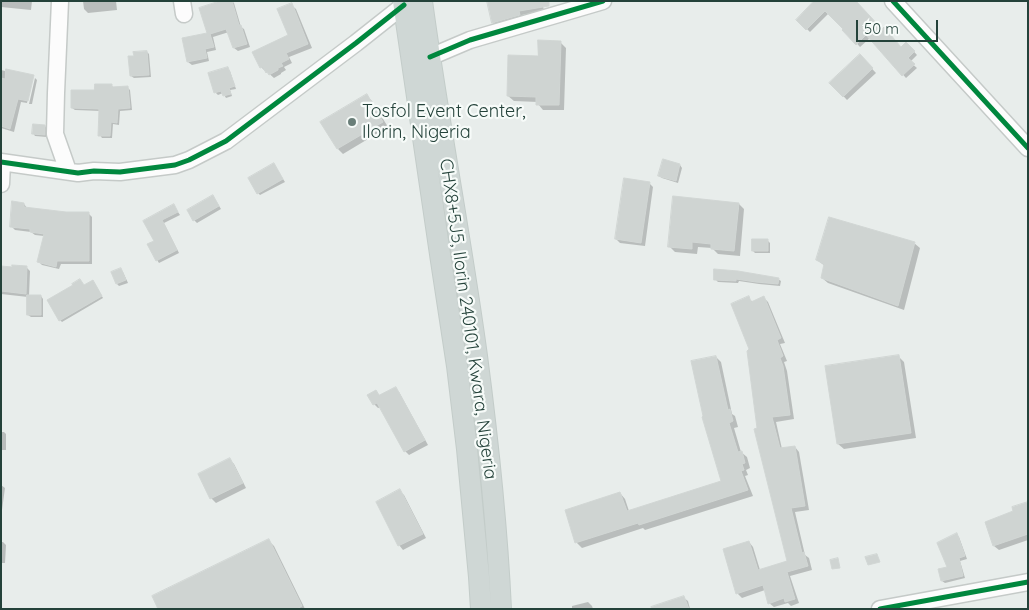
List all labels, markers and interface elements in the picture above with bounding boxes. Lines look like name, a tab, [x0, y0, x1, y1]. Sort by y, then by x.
scale bar	[859, 10, 942, 42]
text: 50 m	[864, 19, 899, 38]
place label: Tosfol Event Center, Ilorin, Nigeria	[362, 101, 526, 144]
marker: Tosfol Event Center, Ilorin, Nigeria	[346, 116, 358, 128]
street label: CHX8+5J5, Ilorin 240101, Kwara, Nigeria	[435, 157, 501, 481]

